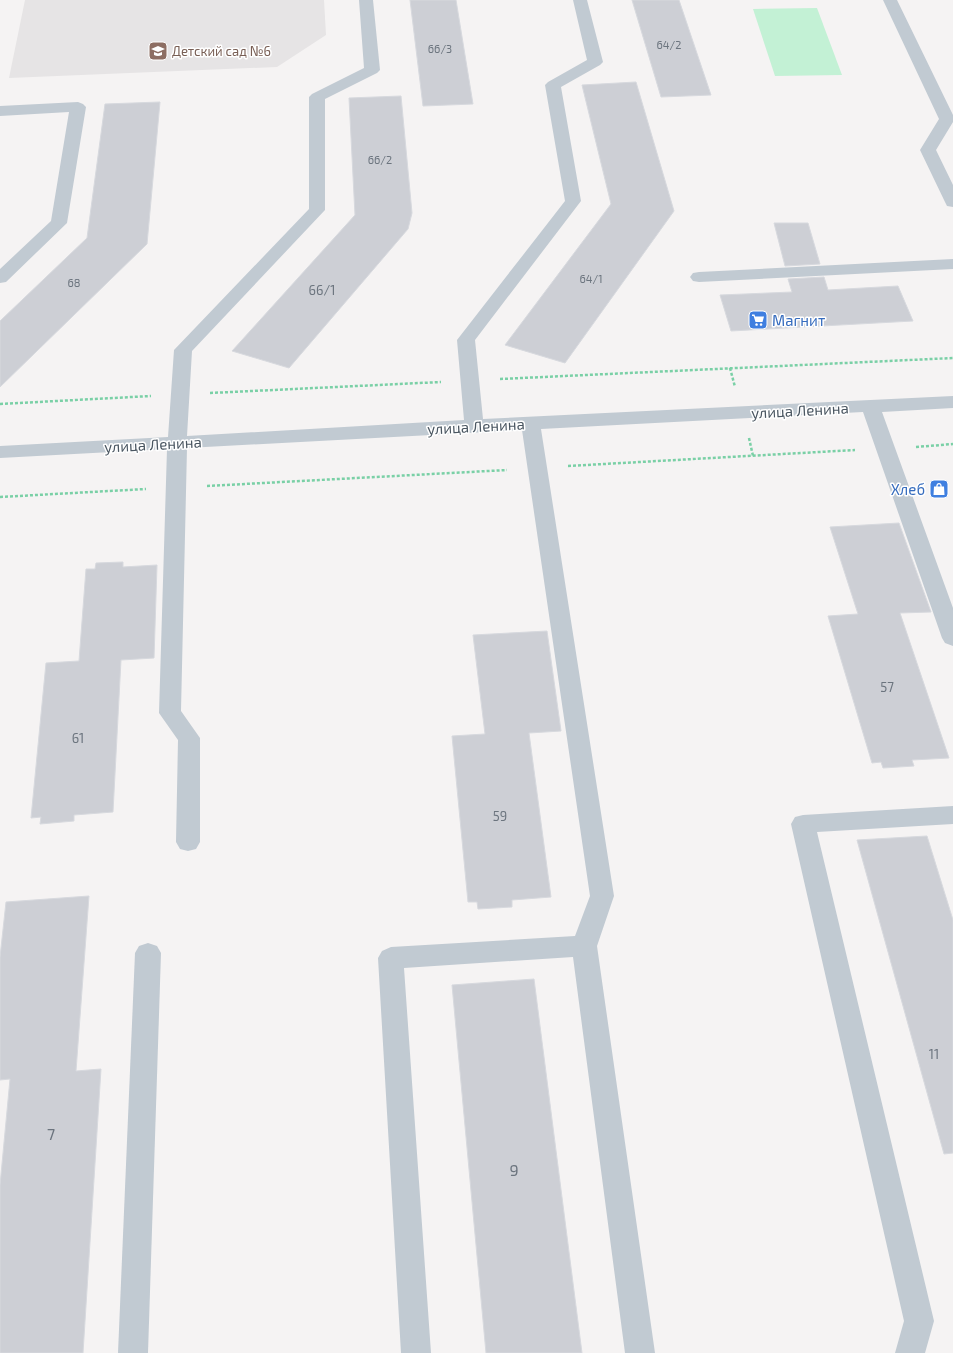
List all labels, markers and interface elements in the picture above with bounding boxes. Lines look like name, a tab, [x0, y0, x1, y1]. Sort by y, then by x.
house number: 64/2	[657, 38, 681, 51]
school or university icon: Детский сад №6	[147, 40, 169, 62]
house number: 66/3	[428, 42, 452, 55]
place label: Детский сад №6	[172, 43, 271, 59]
house number: 66/2	[368, 153, 392, 166]
house number: 64/1	[579, 272, 603, 285]
house number: 68	[68, 276, 80, 289]
house number: 66/1	[309, 282, 335, 298]
supermarket icon: Магнит	[747, 309, 769, 331]
place label: Магнит	[772, 311, 825, 329]
street label: улица Ленина	[751, 398, 849, 423]
street label: улица Ленина	[427, 414, 525, 439]
street label: улица Ленина	[104, 432, 202, 457]
shop icon: Хлеб	[928, 478, 950, 500]
place label: Хлеб	[891, 480, 925, 498]
house number: 57	[880, 679, 894, 695]
house number: 61	[72, 730, 84, 746]
house number: 59	[493, 808, 507, 824]
house number: 11	[929, 1046, 939, 1062]
house number: 7	[47, 1124, 55, 1143]
house number: 9	[509, 1160, 519, 1179]

